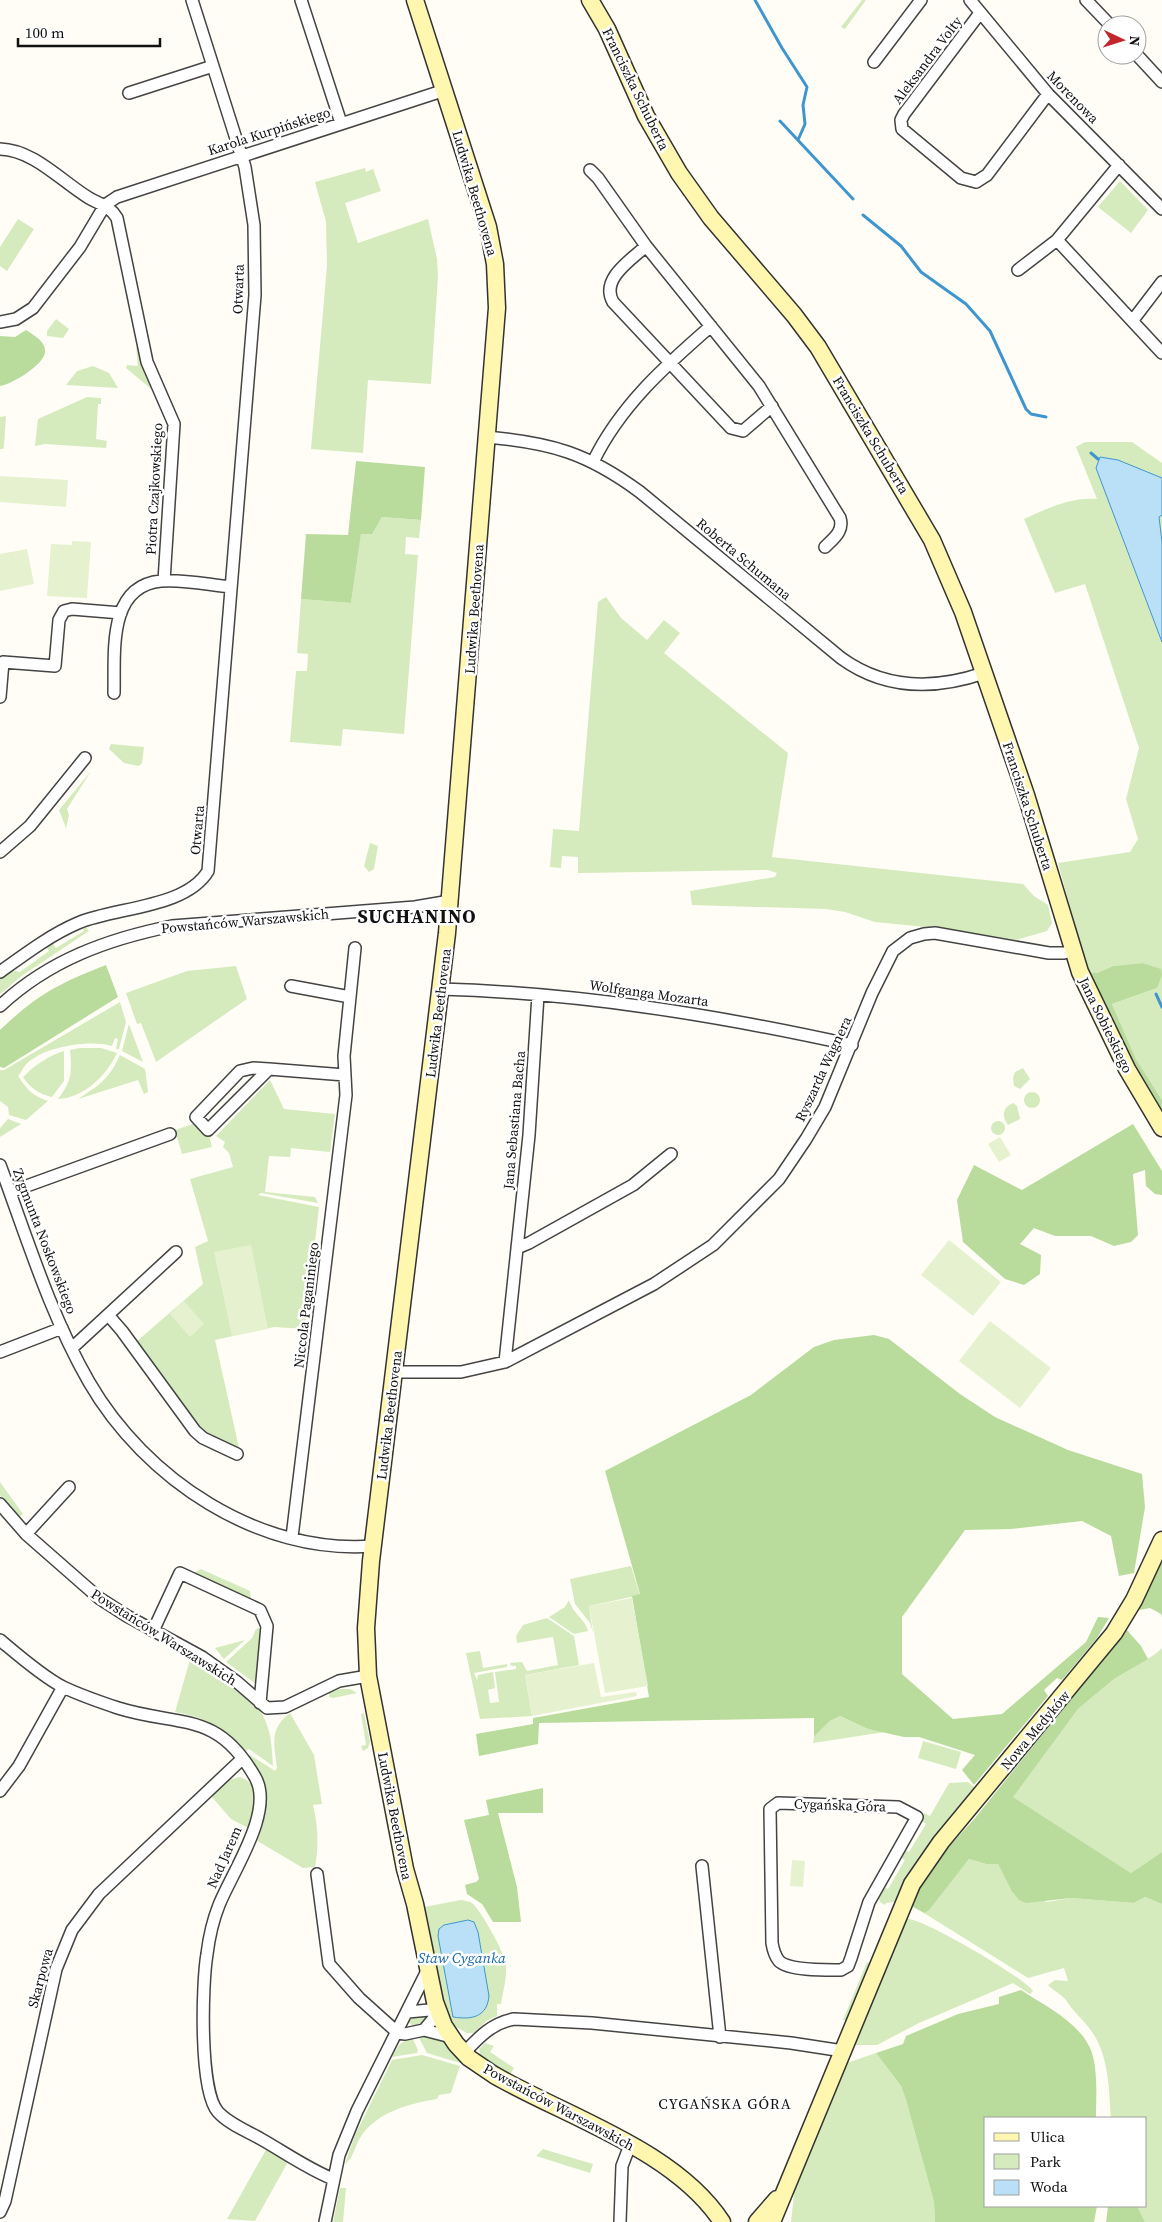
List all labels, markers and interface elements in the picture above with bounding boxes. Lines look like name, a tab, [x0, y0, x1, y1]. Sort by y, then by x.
street label: Aleksandra Volty	[887, 11, 967, 108]
scale bar	[18, 15, 160, 47]
north arrow	[1097, 15, 1147, 65]
text: 100 m	[25, 22, 65, 43]
street label: Franciszka Schuberta	[598, 24, 675, 154]
text: N	[1125, 35, 1145, 47]
street label: Morenowa	[1043, 66, 1104, 129]
street label: Karola Kurpińskiego	[205, 102, 333, 160]
street label: Ludwika Beethovena	[447, 128, 503, 259]
street label: Otwarta	[227, 263, 249, 314]
street label: Franciszka Schuberta	[828, 372, 915, 498]
street label: Piotra Czajkowskiego	[141, 422, 167, 556]
street label: Roberta Schumana	[692, 513, 796, 605]
street label: Ludwika Beethovena	[459, 543, 489, 675]
street label: Franciszka Schuberta	[998, 739, 1058, 874]
street label: Otwarta	[185, 803, 209, 856]
district label: SUCHANINO	[357, 903, 477, 929]
street label: Powstańców Warszawskich	[160, 904, 330, 938]
street label: Ludwika Beethovena	[420, 946, 456, 1079]
street label: Jana Sobieskiego	[1074, 973, 1138, 1077]
street label: Wolfganga Mozarta	[588, 975, 711, 1011]
street label: Ryszarda Wagnera	[790, 1012, 857, 1125]
street label: Jana Sebastiana Bacha	[498, 1049, 530, 1191]
street label: Zygmunta Noskowskiego	[8, 1165, 82, 1317]
street label: Niccola Paganiniego	[288, 1241, 324, 1369]
street label: Ludwika Beethovena	[371, 1348, 407, 1481]
street label: Powstańców Warszawskich	[87, 1584, 241, 1690]
street label: Nowa Medyków	[996, 1686, 1075, 1774]
street label: Ludwika Beethovena	[373, 1750, 417, 1883]
street label: Cygańska Góra	[794, 1793, 887, 1817]
street label: Nad Jarem	[201, 1822, 247, 1891]
street label: Skarpowa	[22, 1945, 58, 2010]
water label: Staw Cyganka	[418, 1947, 506, 1968]
street label: Powstańców Warszawskich	[480, 2059, 638, 2155]
district label: CYGAŃSKA GÓRA	[658, 2093, 792, 2114]
legend	[984, 2117, 1147, 2207]
text: Ulica	[1030, 2126, 1065, 2147]
text: Park	[1030, 2151, 1062, 2172]
text: Woda	[1030, 2176, 1068, 2197]

